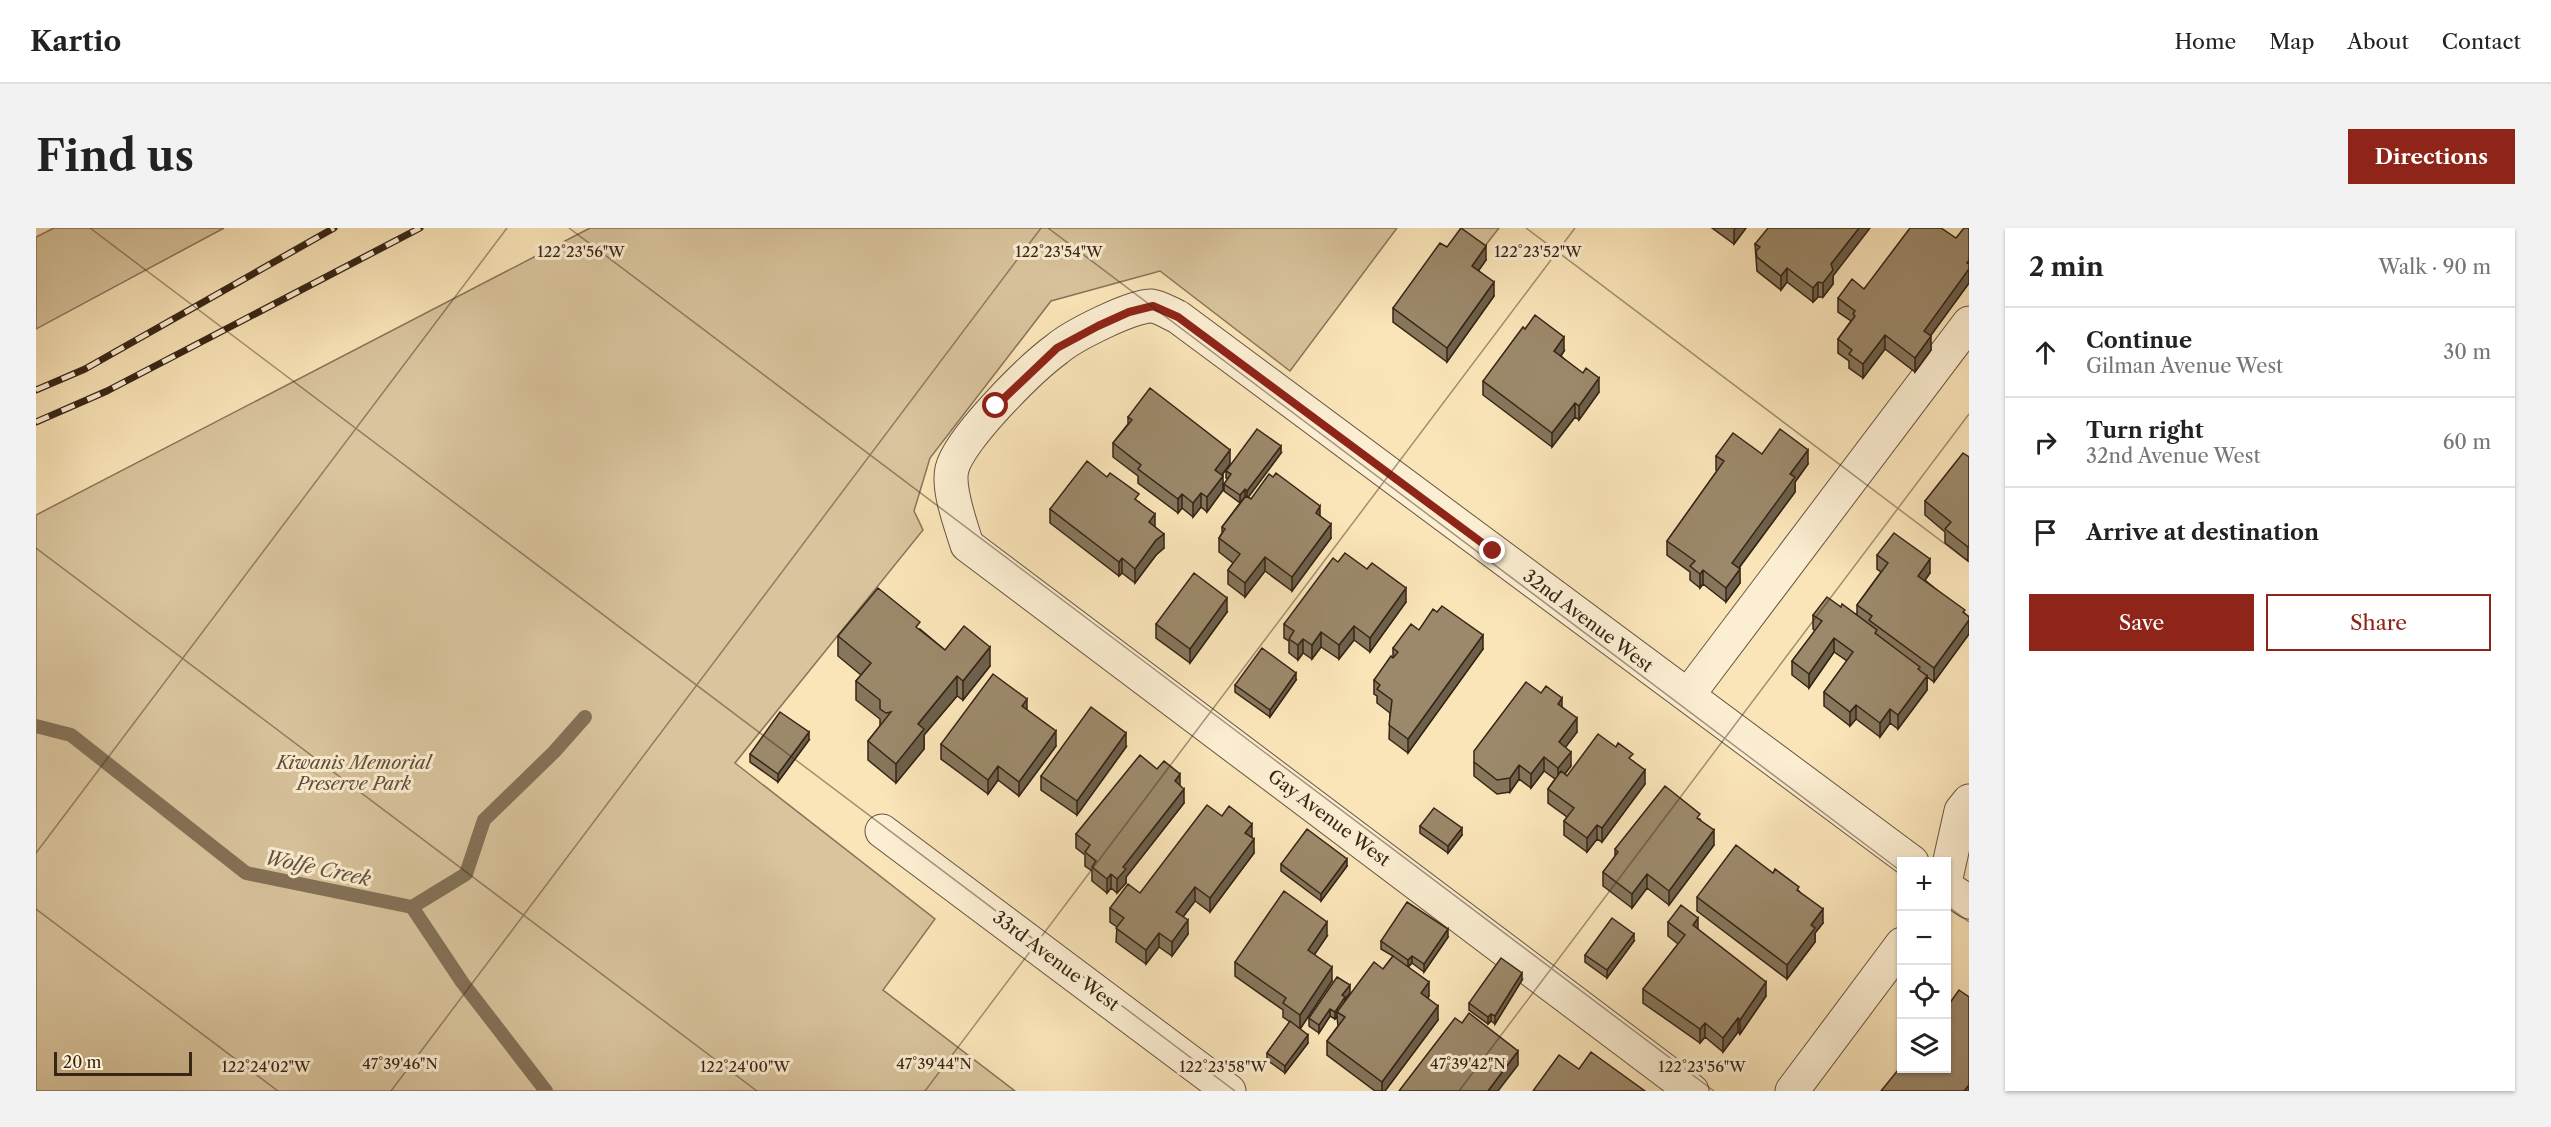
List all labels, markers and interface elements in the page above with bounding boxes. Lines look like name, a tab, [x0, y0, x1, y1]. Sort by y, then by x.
text: Kartio	[30, 24, 121, 58]
text: Home	[2175, 29, 2236, 54]
text: Map	[2269, 29, 2314, 54]
text: About	[2347, 29, 2409, 54]
text: Contact	[2442, 29, 2521, 54]
button: Directions	[2348, 129, 2515, 184]
text: Find us	[36, 130, 194, 182]
text: 122°23'56"W	[537, 242, 625, 261]
text: 122°23'54"W	[1015, 242, 1103, 261]
text: 122°23'52"W	[1494, 242, 1582, 261]
text: 2 min	[2029, 251, 2104, 283]
text: Walk · 90 m	[2379, 255, 2491, 279]
text: Continue	[2086, 327, 2192, 354]
icon: ahead	[2029, 336, 2062, 369]
text: 30 m	[2443, 340, 2491, 364]
text: Gilman Avenue West	[2086, 354, 2283, 378]
route start	[982, 392, 1008, 418]
text: Turn right	[2086, 417, 2204, 444]
icon: right	[2029, 426, 2062, 459]
text: 60 m	[2443, 430, 2491, 454]
text: 32nd Avenue West	[2086, 444, 2260, 468]
icon: arrive	[2029, 516, 2062, 549]
text: Arrive at destination	[2086, 519, 2319, 546]
route end	[1479, 537, 1505, 563]
street label: 32nd Avenue West	[1519, 565, 1658, 677]
button: Save	[2029, 594, 2254, 651]
button: Share	[2266, 594, 2491, 651]
park label: Kiwanis Memorial Preserve Park	[275, 752, 434, 795]
street label: Gay Avenue West	[1263, 765, 1395, 872]
water label: Wolfe Creek	[263, 845, 374, 891]
map controls	[1897, 857, 1951, 1073]
button: +	[1897, 857, 1951, 911]
street label: 33rd Avenue West	[988, 906, 1124, 1016]
button: −	[1897, 911, 1951, 965]
button: locate	[1897, 965, 1951, 1019]
button: layers	[1897, 1019, 1951, 1073]
scale bar	[54, 1049, 192, 1076]
text: 20 m	[63, 1052, 102, 1072]
text: 47°39'46"N	[362, 1054, 438, 1073]
text: 47°39'44"N	[896, 1054, 972, 1073]
text: 47°39'42"N	[1430, 1054, 1506, 1073]
text: 122°24'02"W	[221, 1057, 311, 1076]
text: 122°24'00"W	[700, 1057, 791, 1076]
text: 122°23'58"W	[1179, 1057, 1267, 1076]
text: 122°23'56"W	[1658, 1057, 1746, 1076]

